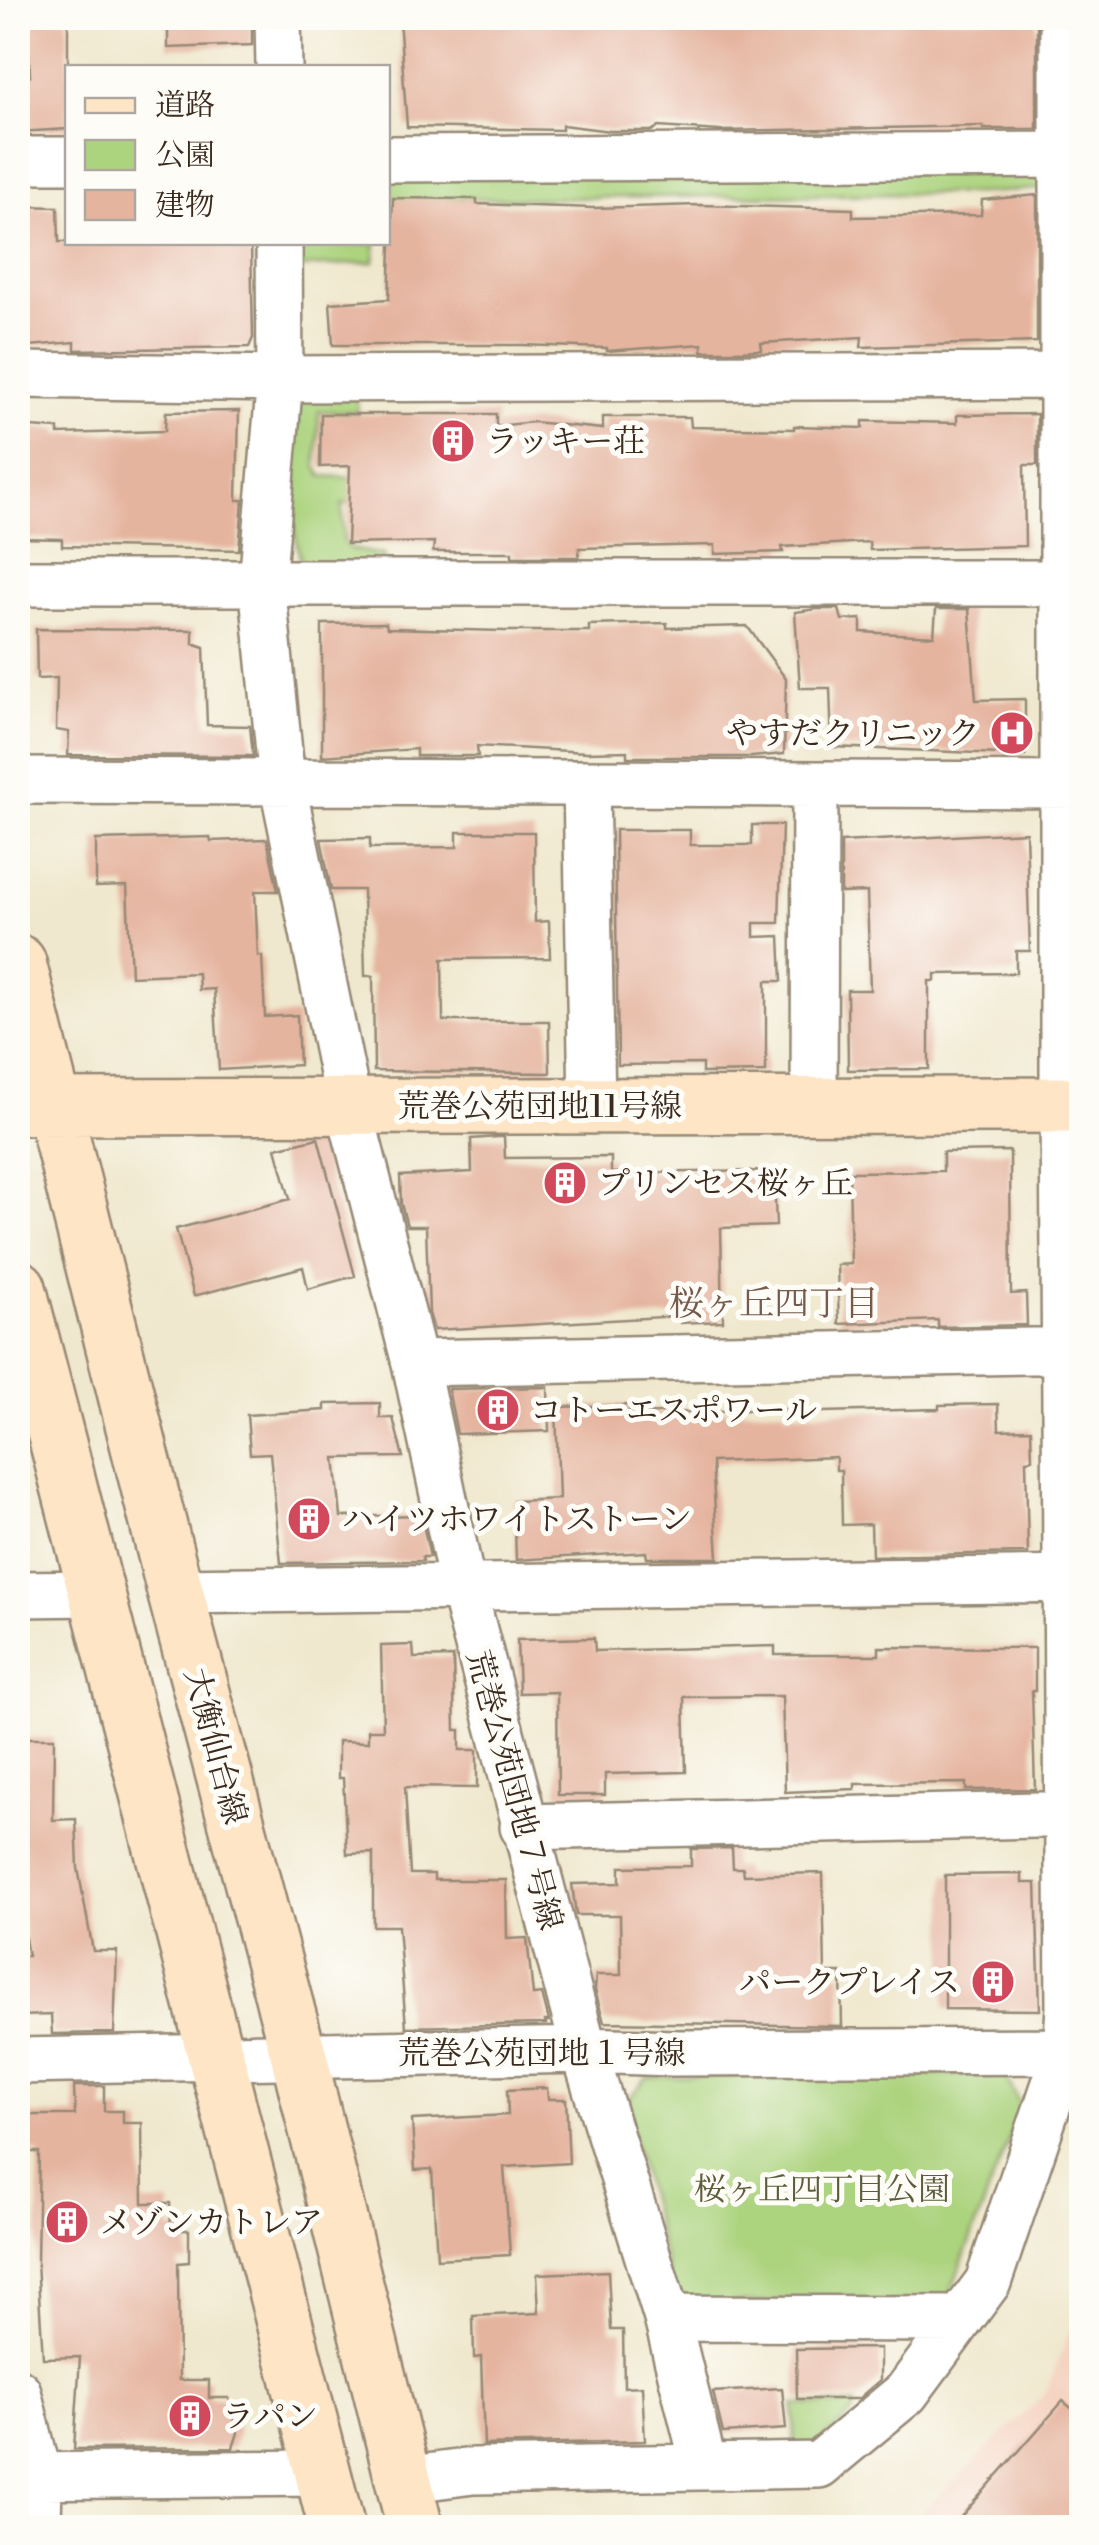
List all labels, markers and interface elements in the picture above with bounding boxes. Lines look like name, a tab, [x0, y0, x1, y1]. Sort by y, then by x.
legend	[65, 65, 390, 245]
text: 道路	[155, 87, 215, 125]
text: 公園	[155, 137, 215, 175]
text: 建物	[155, 187, 215, 225]
building icon: ラッキー荘	[430, 418, 476, 464]
place label: ラッキー荘	[486, 422, 645, 462]
hospital icon: やすだクリニック	[989, 710, 1035, 756]
place label: やすだクリニック	[726, 714, 980, 754]
street label: 荒巻公苑団地11号線	[398, 1087, 682, 1127]
building icon: プリンセス桜ヶ丘	[542, 1160, 588, 1206]
place label: プリンセス桜ヶ丘	[598, 1164, 853, 1204]
district label: 桜ヶ丘四丁目	[669, 1283, 879, 1326]
building icon: コトーエスポワール	[475, 1387, 521, 1433]
place label: コトーエスポワール	[530, 1391, 817, 1431]
building icon: ハイツホワイトストーン	[286, 1496, 332, 1542]
place label: ハイツホワイトストーン	[342, 1500, 692, 1540]
street label: 荒巻公苑団地７号線	[457, 1646, 571, 1935]
street label: 大衡仙台線	[175, 1664, 255, 1829]
building icon: パークプレイス	[970, 1959, 1016, 2005]
place label: パークプレイス	[739, 1963, 960, 2003]
street label: 荒巻公苑団地１号線	[398, 2034, 686, 2074]
park label: 桜ヶ丘四丁目公園	[694, 2170, 950, 2210]
building icon: メゾンカトレア	[44, 2199, 90, 2245]
place label: メゾンカトレア	[100, 2203, 323, 2243]
building icon: ラパン	[167, 2393, 213, 2439]
place label: ラパン	[222, 2397, 318, 2437]

